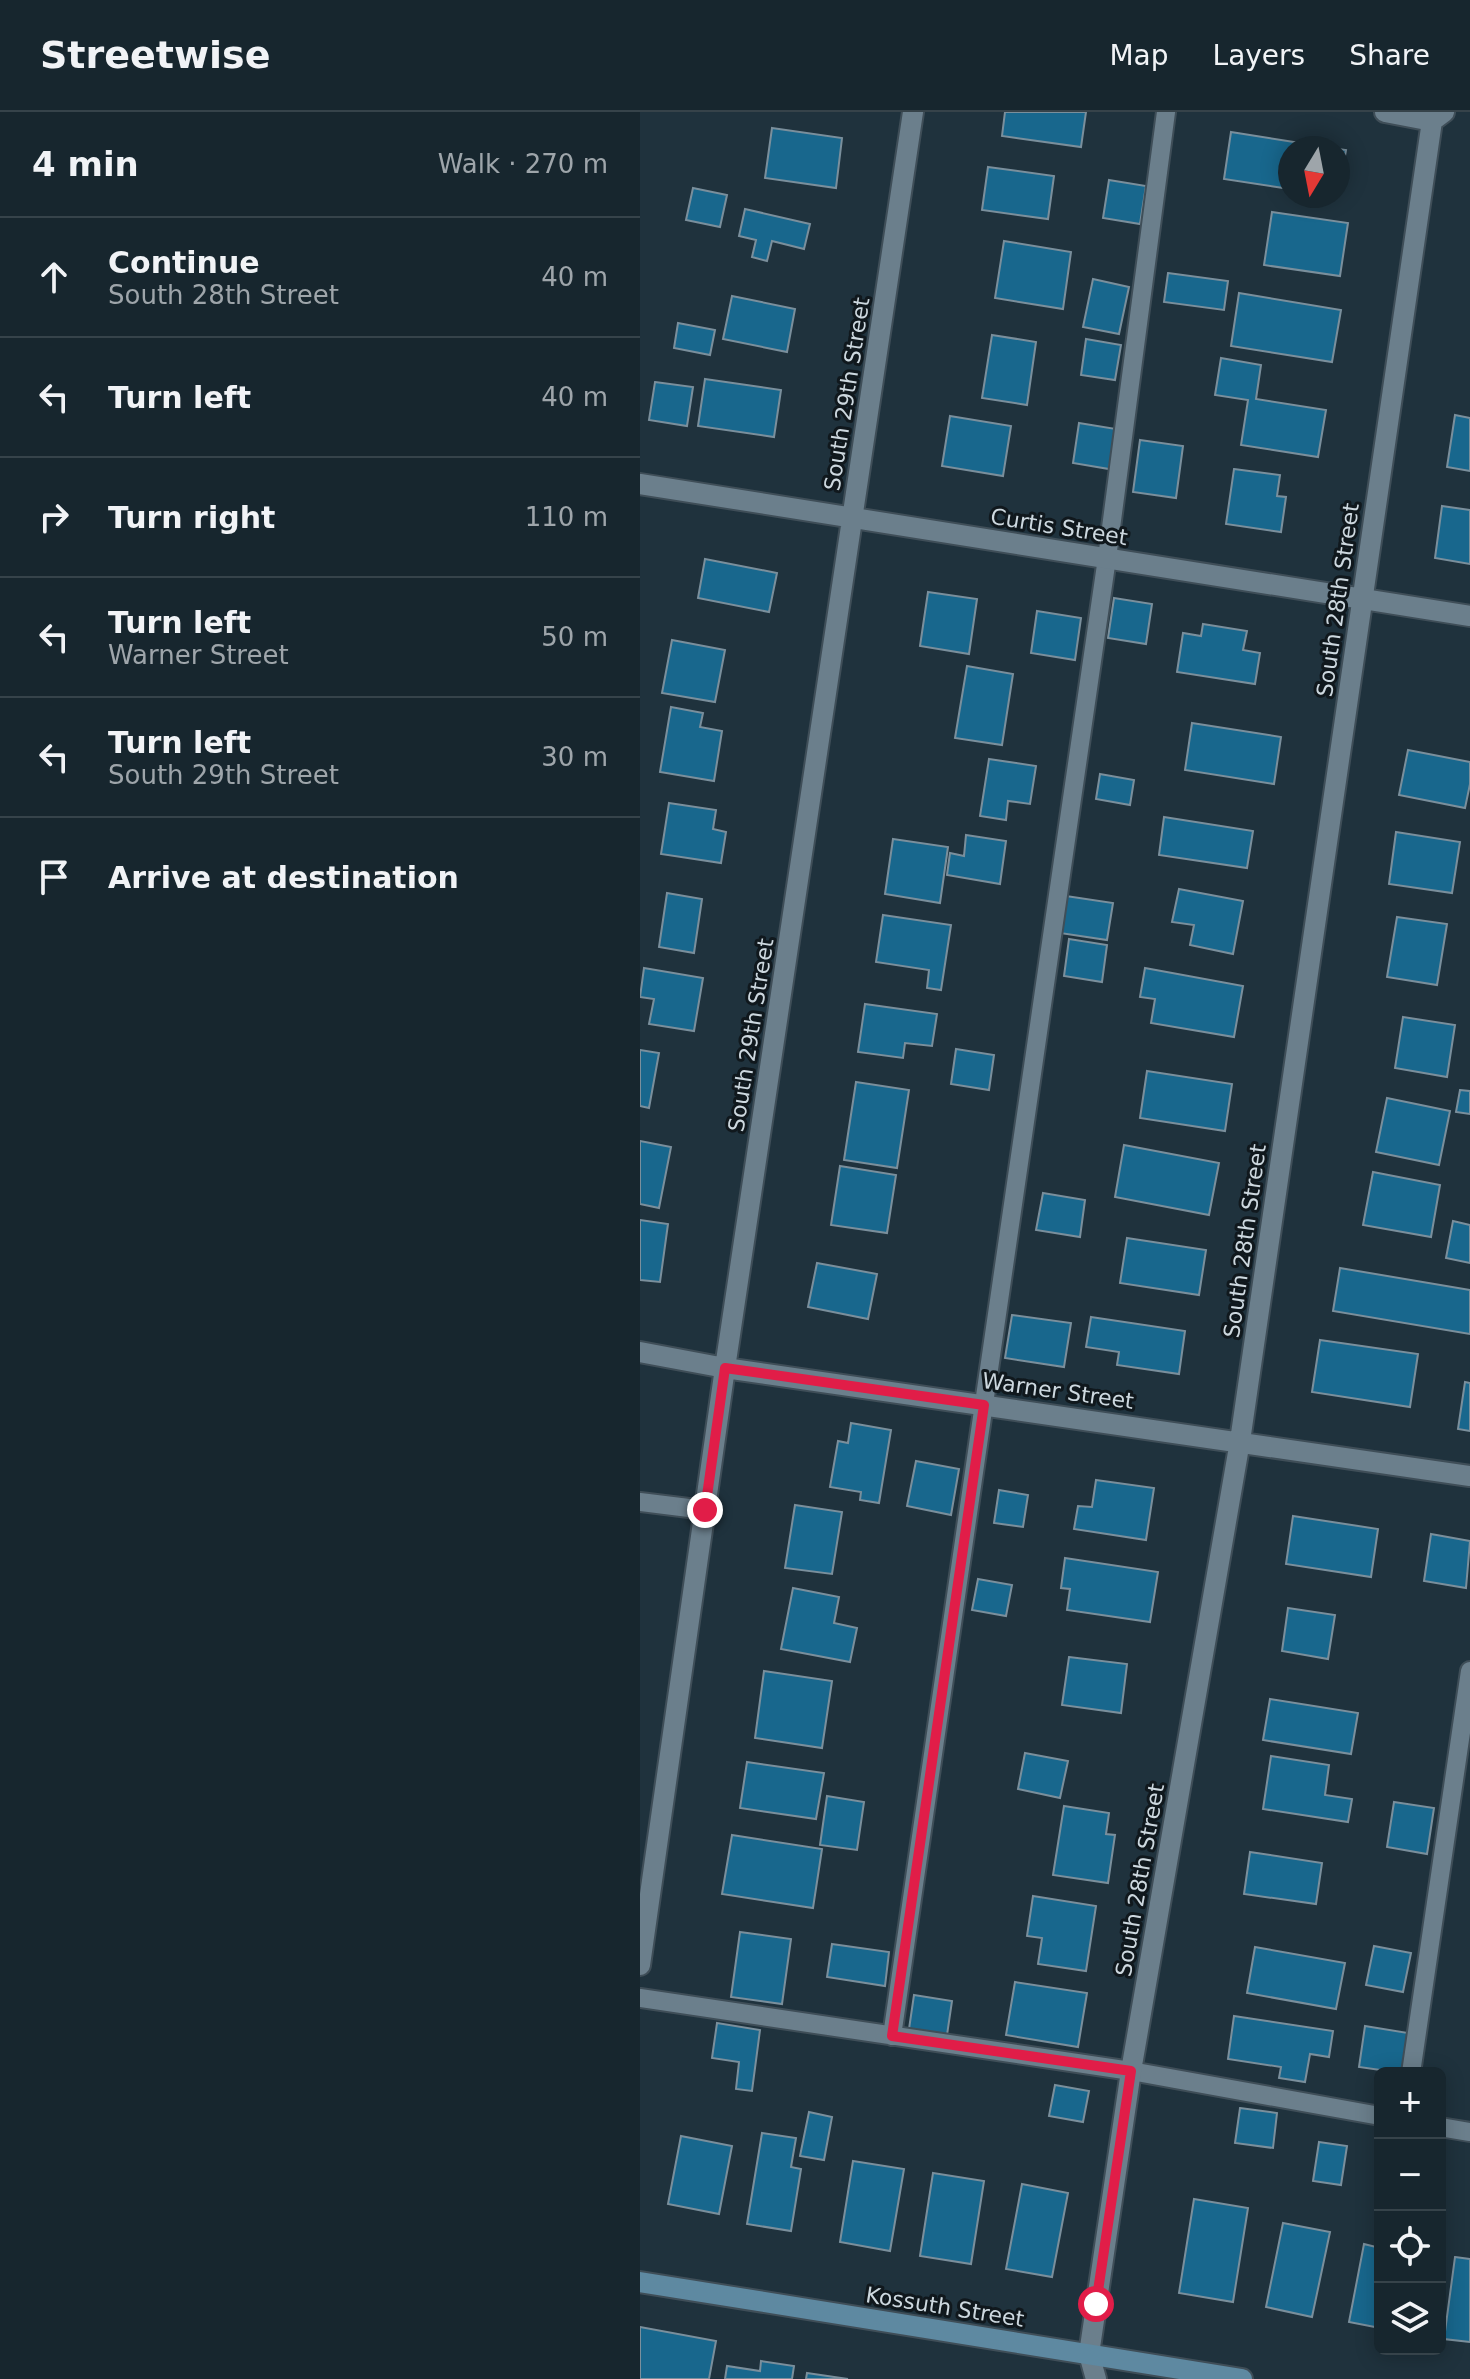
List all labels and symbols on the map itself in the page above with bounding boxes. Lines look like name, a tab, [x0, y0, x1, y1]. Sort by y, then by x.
north arrow	[1278, 136, 1350, 208]
street label: South 29th Street	[819, 295, 875, 492]
street label: South 28th Street	[1312, 501, 1364, 698]
street label: Curtis Street	[989, 504, 1130, 550]
street label: South 29th Street	[723, 936, 779, 1133]
street label: South 28th Street	[1219, 1142, 1271, 1339]
street label: Warner Street	[981, 1368, 1136, 1414]
route end	[687, 1492, 723, 1528]
street label: South 28th Street	[1111, 1781, 1169, 1978]
street label: Kossuth Street	[864, 2282, 1026, 2332]
route start	[1078, 2286, 1114, 2322]

